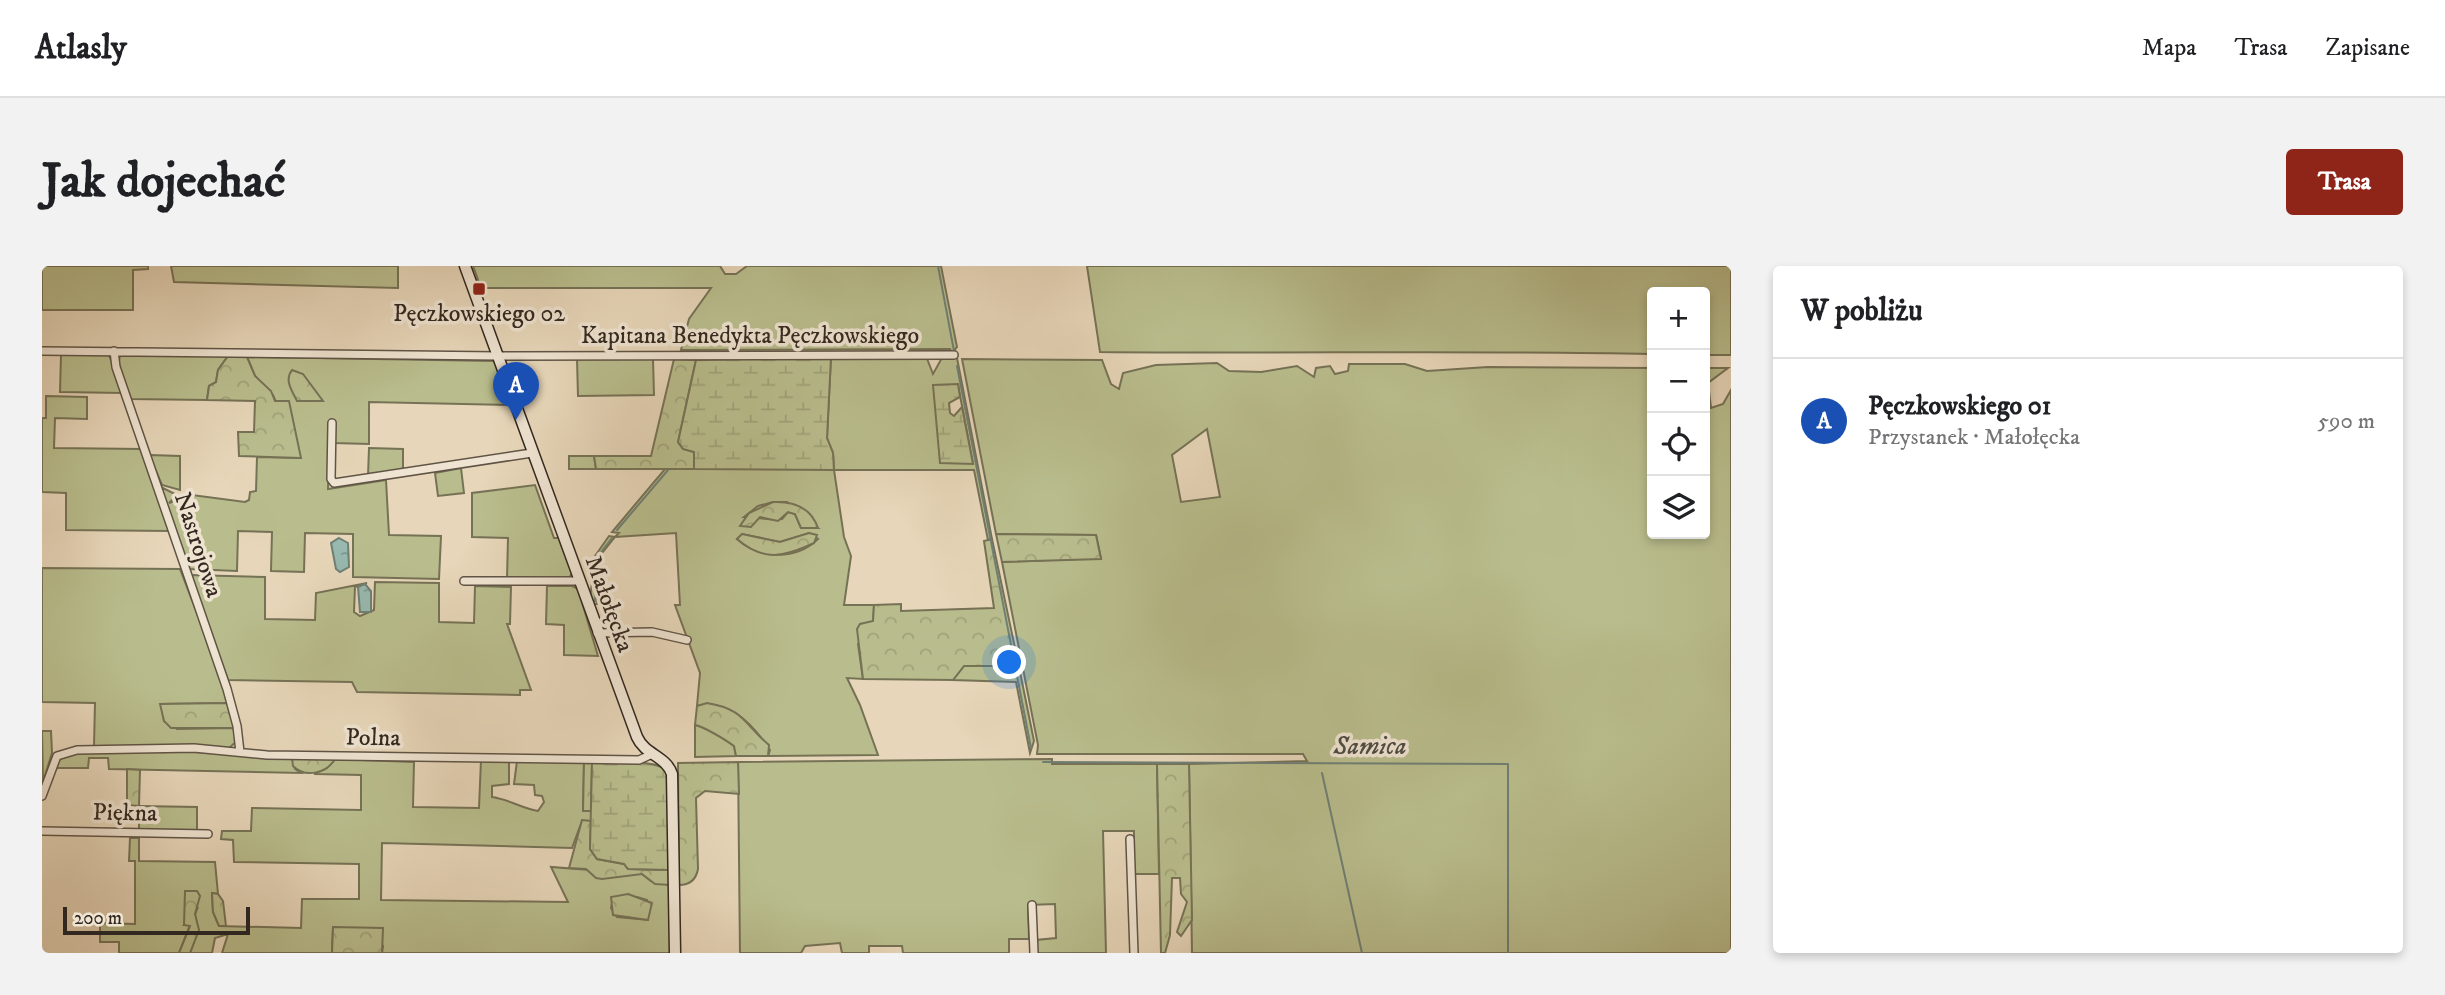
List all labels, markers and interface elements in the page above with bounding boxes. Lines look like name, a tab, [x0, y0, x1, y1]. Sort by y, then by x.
text: Atlasly	[35, 28, 127, 69]
text: Mapa	[2142, 33, 2196, 63]
text: Trasa	[2234, 33, 2288, 63]
text: Zapisane	[2326, 33, 2410, 63]
button: Trasa	[2286, 149, 2403, 215]
text: Jak dojechać	[42, 151, 285, 213]
marker: Pęczkowskiego 02	[471, 281, 487, 297]
map controls	[1647, 287, 1710, 539]
button: +	[1647, 287, 1710, 350]
text: W pobliżu	[1801, 293, 1923, 330]
place label: Pęczkowskiego 02	[393, 299, 565, 329]
street label: Kapitana Benedykta Pęczkowskiego	[581, 321, 919, 351]
button: −	[1647, 350, 1710, 413]
pin: A	[493, 362, 539, 420]
text: Pęczkowskiego 01	[1868, 390, 2051, 423]
text: A	[1817, 407, 1831, 436]
text: 590 m	[2318, 407, 2375, 436]
button: locate	[1647, 413, 1710, 476]
text: Przystanek · Małołęcka	[1868, 423, 2080, 452]
button: layers	[1647, 476, 1710, 539]
street label: Nastrojowa	[167, 489, 229, 602]
street label: Małołęcka	[578, 552, 641, 657]
your location	[992, 645, 1026, 679]
street label: Polna	[345, 723, 402, 753]
water label: Samica	[1332, 730, 1407, 763]
street label: Piękna	[92, 797, 158, 829]
scale bar	[63, 904, 250, 936]
text: 200 m	[74, 907, 122, 930]

